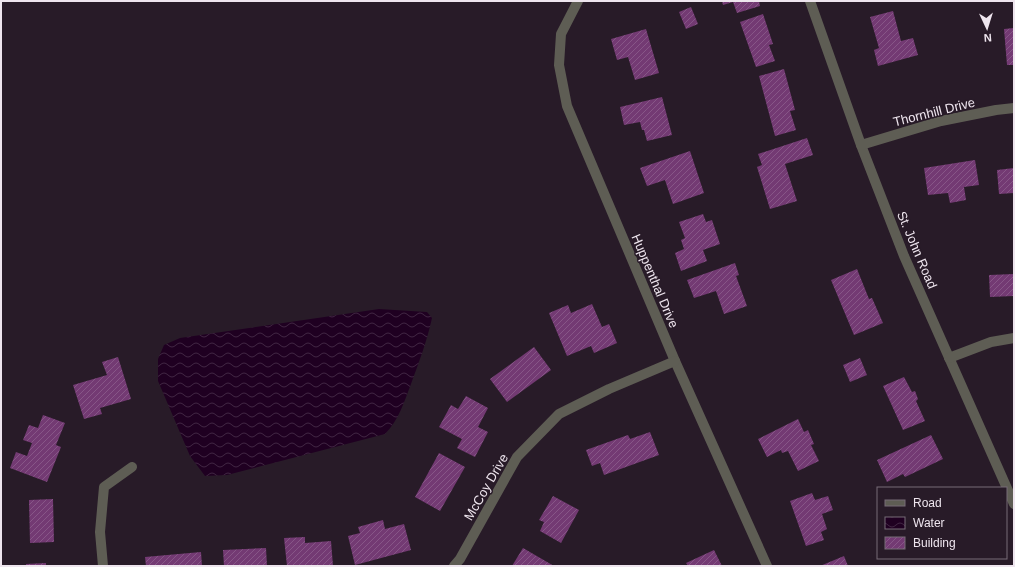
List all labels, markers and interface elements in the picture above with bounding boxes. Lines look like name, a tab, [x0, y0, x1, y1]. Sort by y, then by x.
north arrow	[967, 8, 1007, 48]
text: N	[983, 32, 992, 44]
street label: Thornhill Drive	[892, 95, 976, 129]
street label: St. John Road	[894, 209, 940, 291]
street label: Huppenthal Drive	[628, 232, 682, 330]
street label: McCoy Drive	[461, 451, 511, 523]
legend	[877, 487, 1007, 559]
text: Road	[913, 496, 942, 510]
text: Water	[913, 516, 945, 530]
text: Building	[913, 536, 956, 550]

